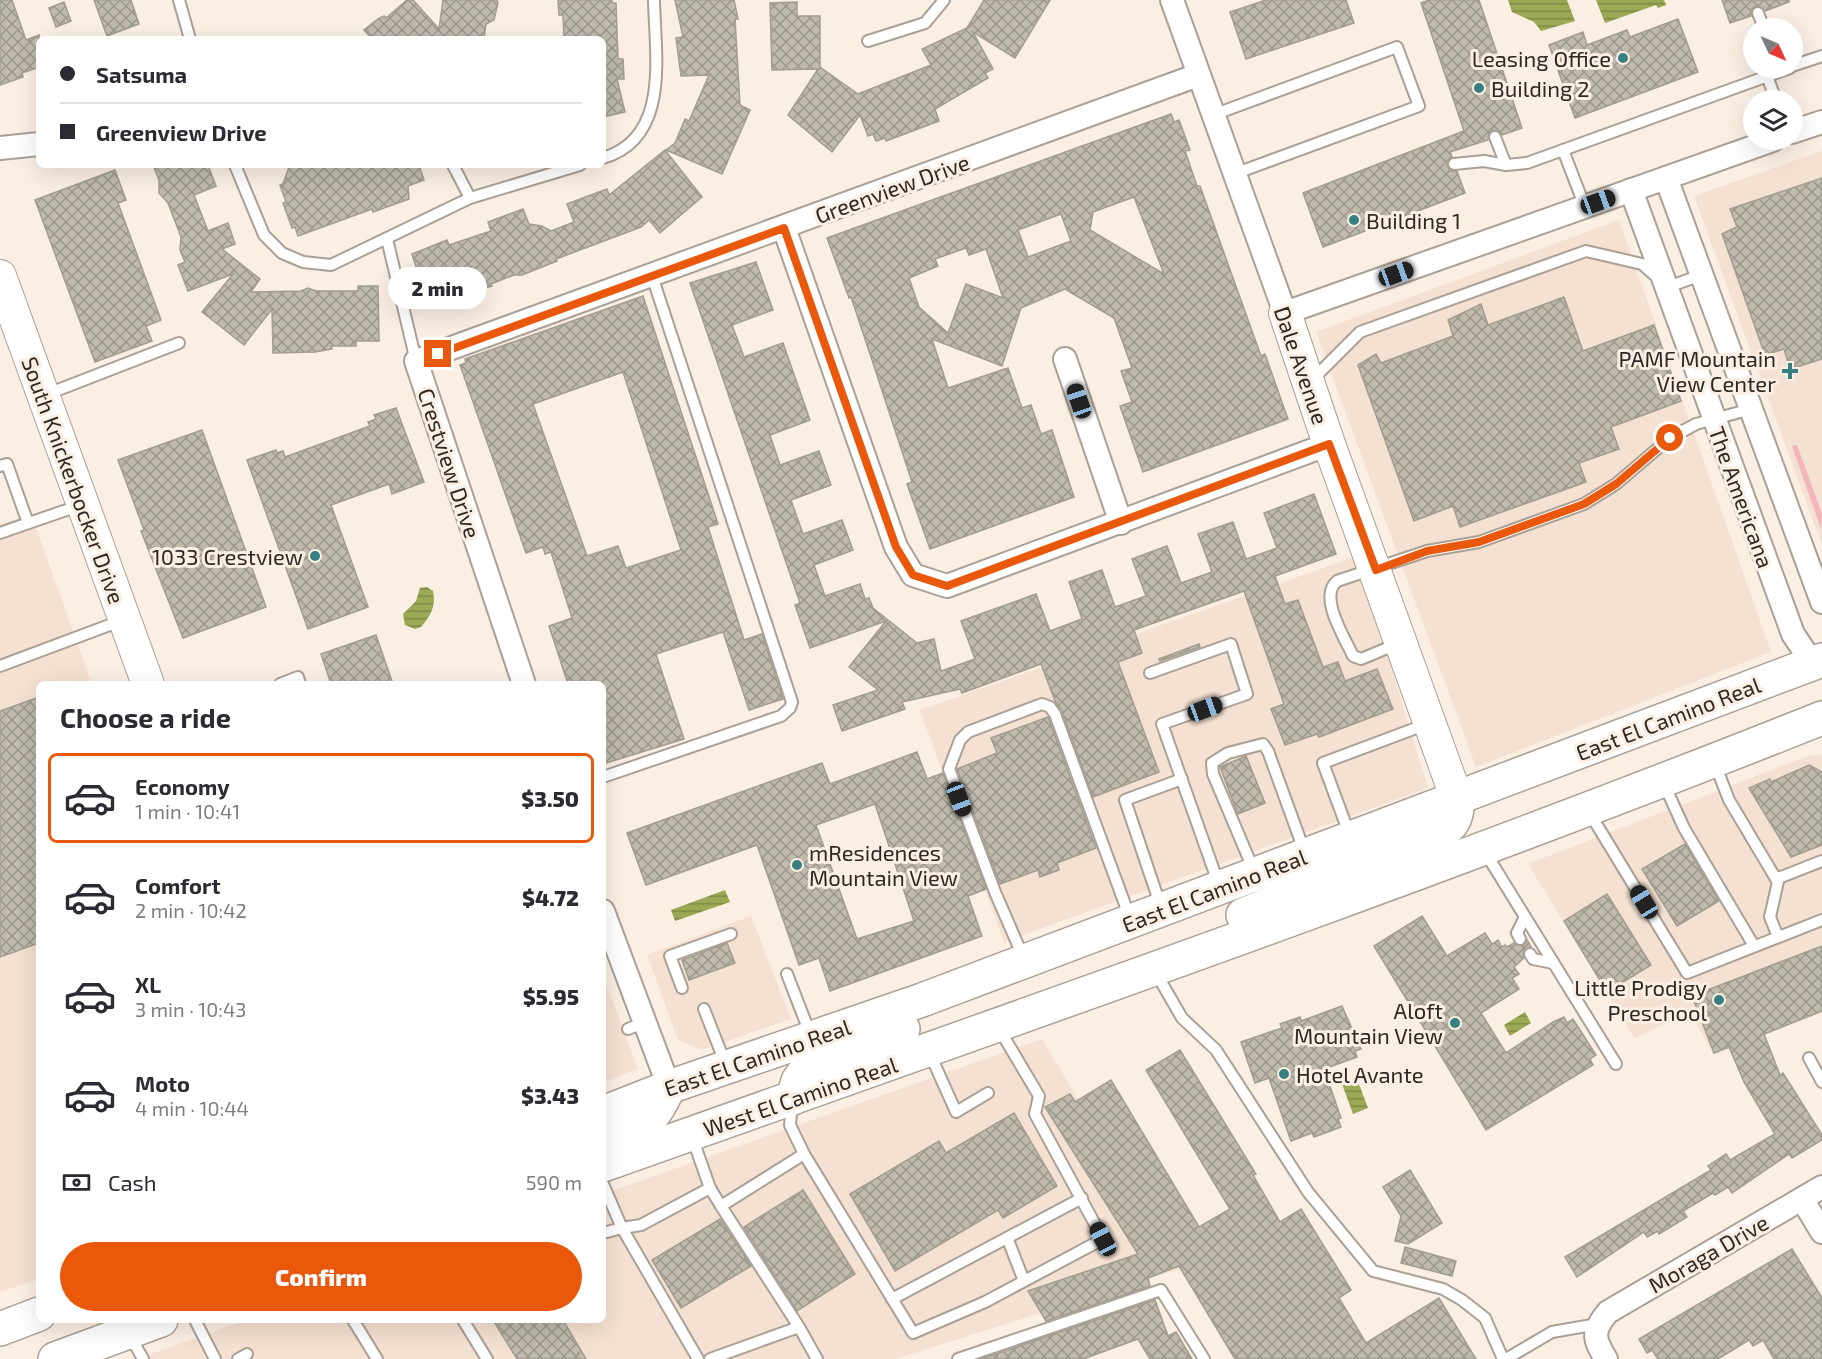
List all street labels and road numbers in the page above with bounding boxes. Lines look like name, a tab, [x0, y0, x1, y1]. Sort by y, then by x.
street label: Greenview Drive	[811, 148, 973, 228]
street label: Dale Avenue	[1270, 303, 1334, 427]
street label: South Knickerbocker Drive	[17, 353, 131, 607]
street label: Crestview Drive	[414, 385, 486, 541]
street label: The Americana	[1704, 423, 1780, 571]
street label: East El Camino Real	[1572, 671, 1764, 765]
street label: East El Camino Real	[1118, 843, 1310, 937]
street label: East El Camino Real	[660, 1013, 854, 1101]
street label: West El Camino Real	[700, 1050, 901, 1141]
street label: Moraga Drive	[1643, 1208, 1773, 1298]

